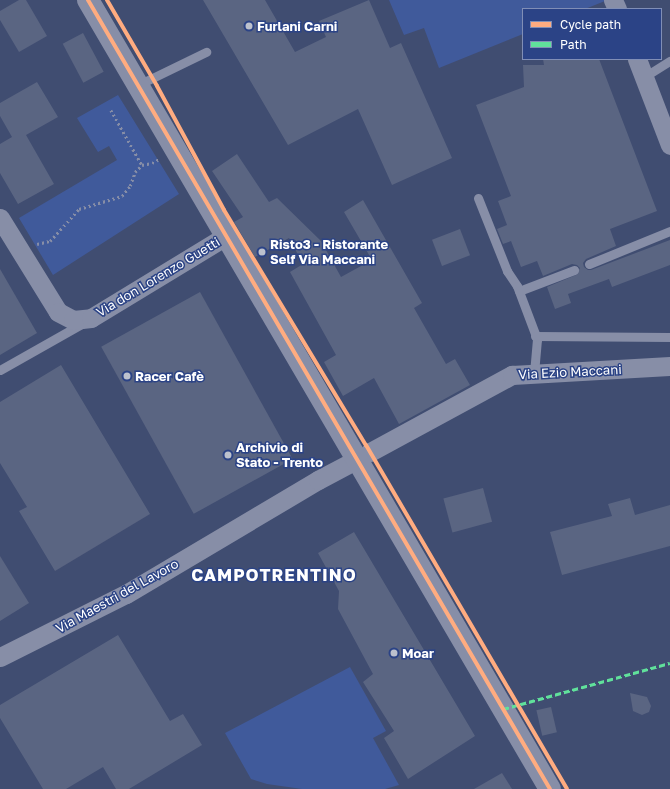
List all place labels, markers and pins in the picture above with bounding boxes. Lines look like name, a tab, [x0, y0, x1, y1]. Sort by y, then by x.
place label: Furlani Carni	[257, 18, 337, 34]
marker: Furlani Carni	[244, 21, 254, 31]
place label: Risto3 - Ristorante Self Via Maccani	[270, 237, 388, 268]
marker: Risto3 - Ristorante Self Via Maccani	[257, 247, 267, 257]
place label: Racer Cafè	[135, 368, 204, 384]
marker: Racer Cafè	[122, 371, 132, 381]
place label: Archivio di Stato - Trento	[236, 440, 323, 471]
marker: Archivio di Stato - Trento	[223, 450, 233, 460]
place label: Moar	[402, 645, 434, 661]
marker: Moar	[389, 648, 399, 658]

